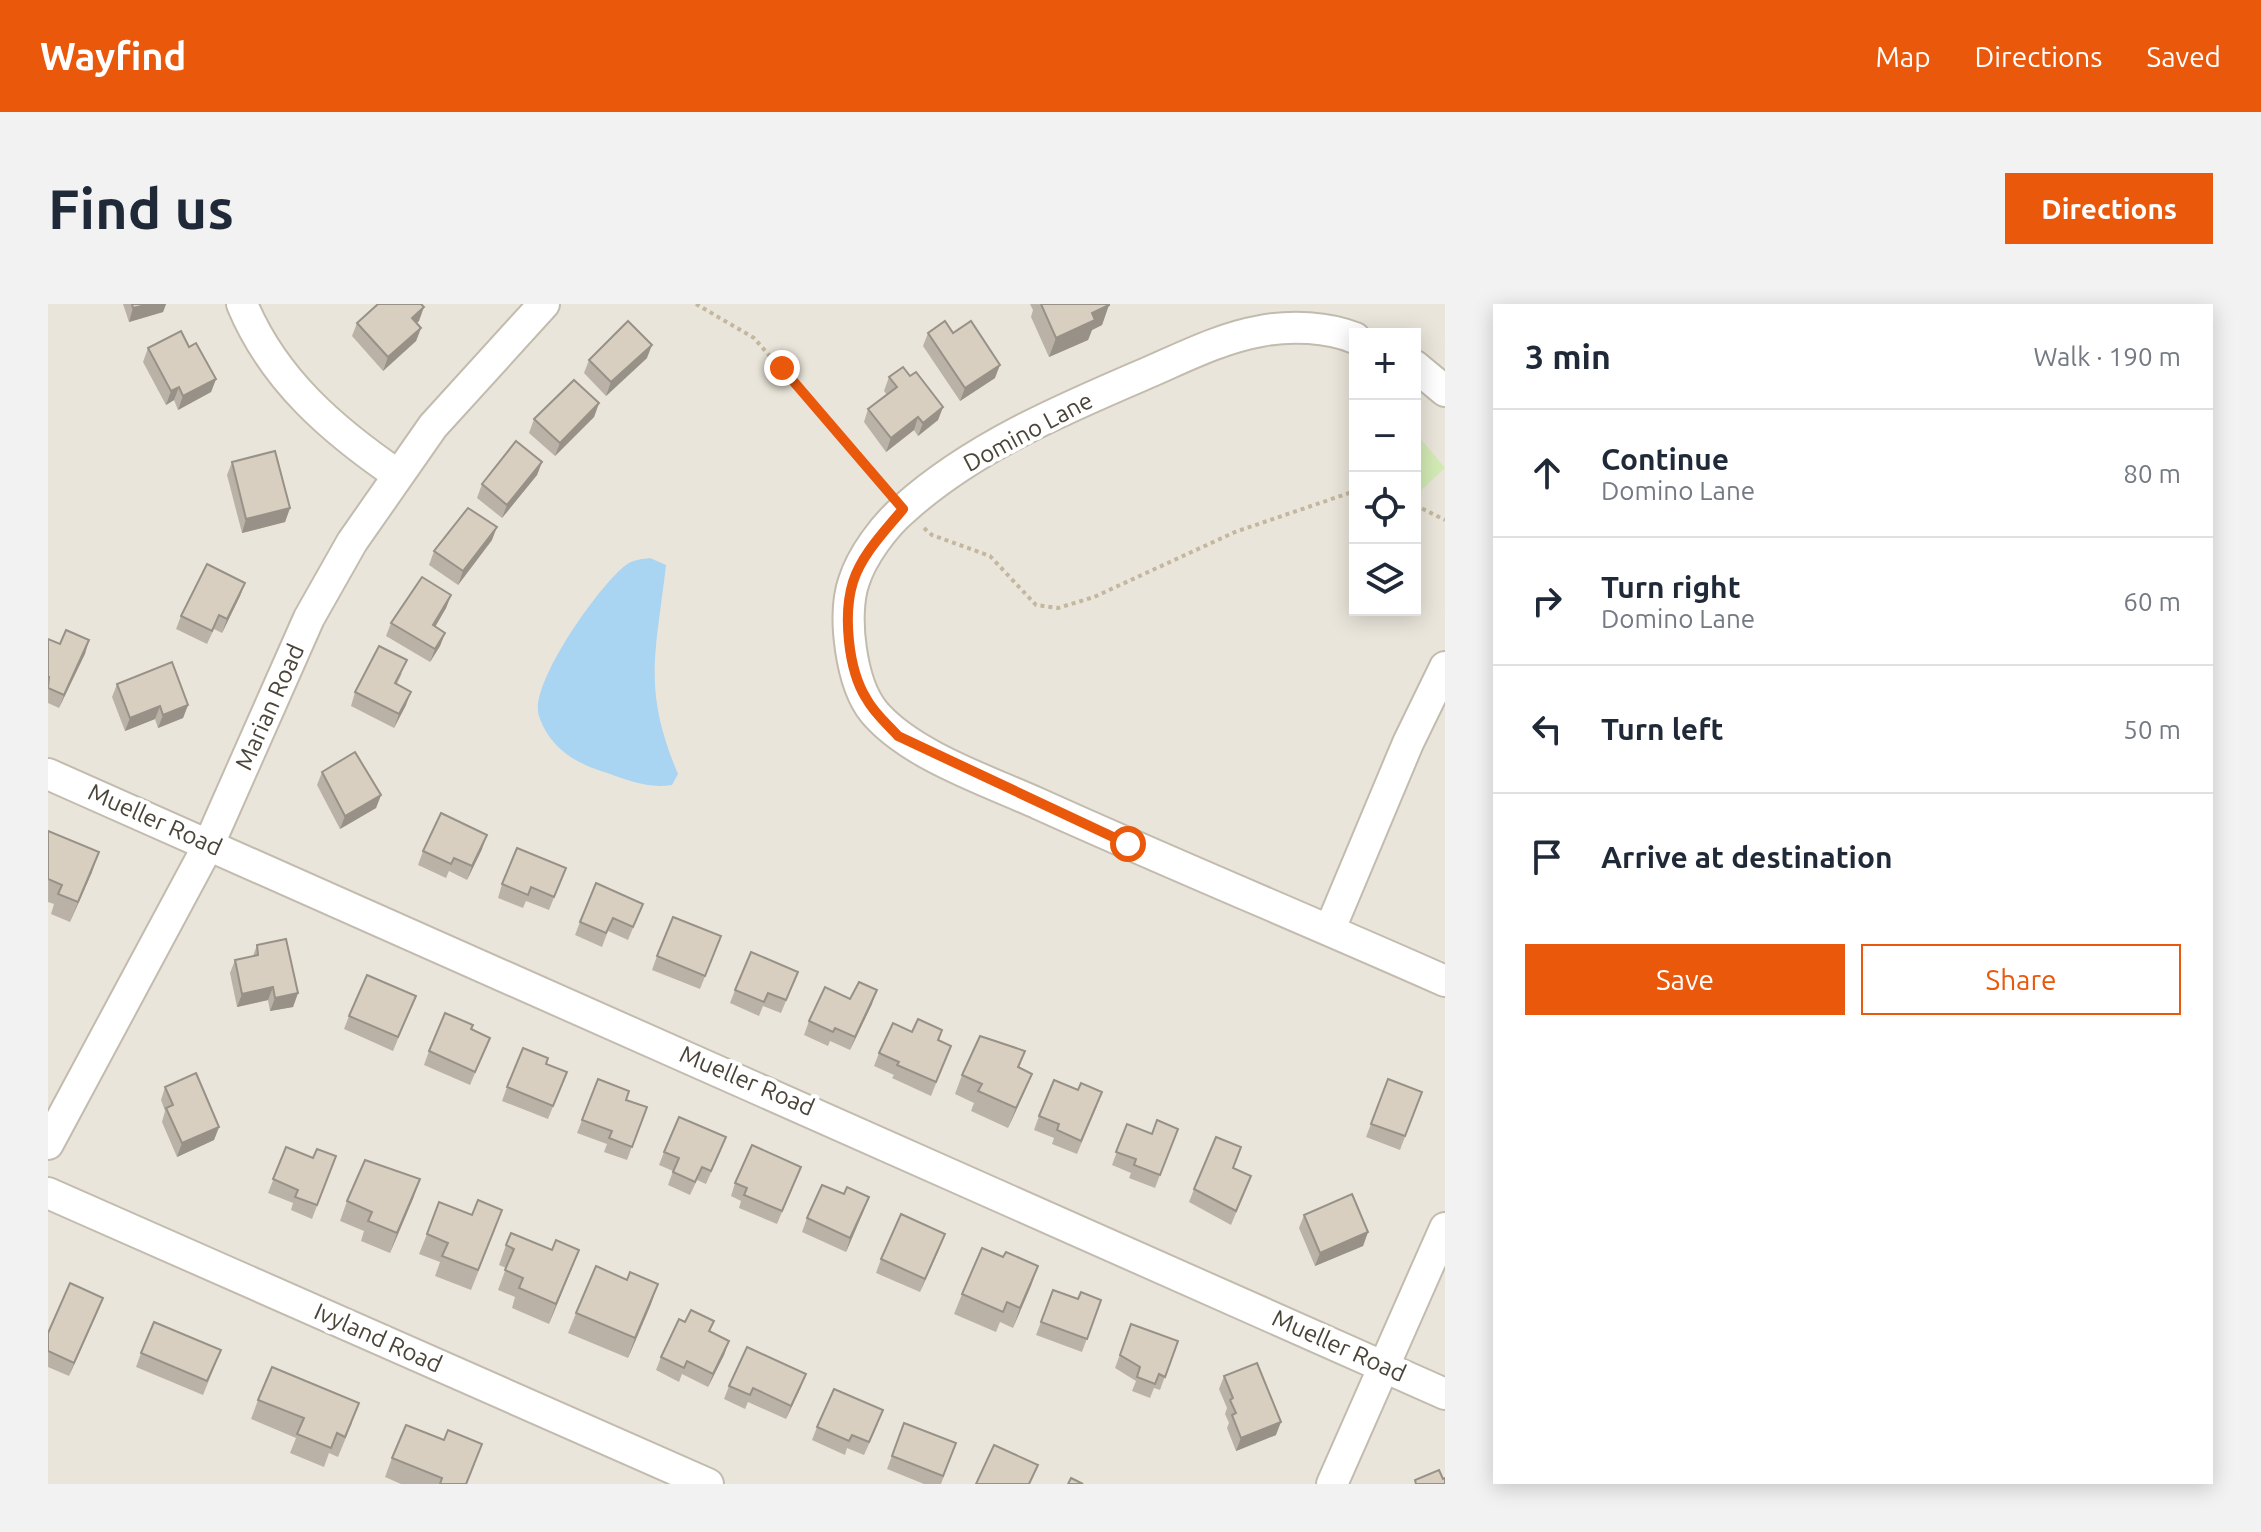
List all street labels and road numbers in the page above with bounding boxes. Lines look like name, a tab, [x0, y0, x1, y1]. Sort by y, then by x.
street label: Domino Lane	[959, 386, 1097, 477]
street label: Marian Road	[230, 640, 309, 774]
street label: Mueller Road	[84, 778, 226, 861]
street label: Mueller Road	[676, 1040, 819, 1121]
street label: Ivyland Road	[310, 1297, 446, 1378]
street label: Mueller Road	[1268, 1304, 1410, 1387]

